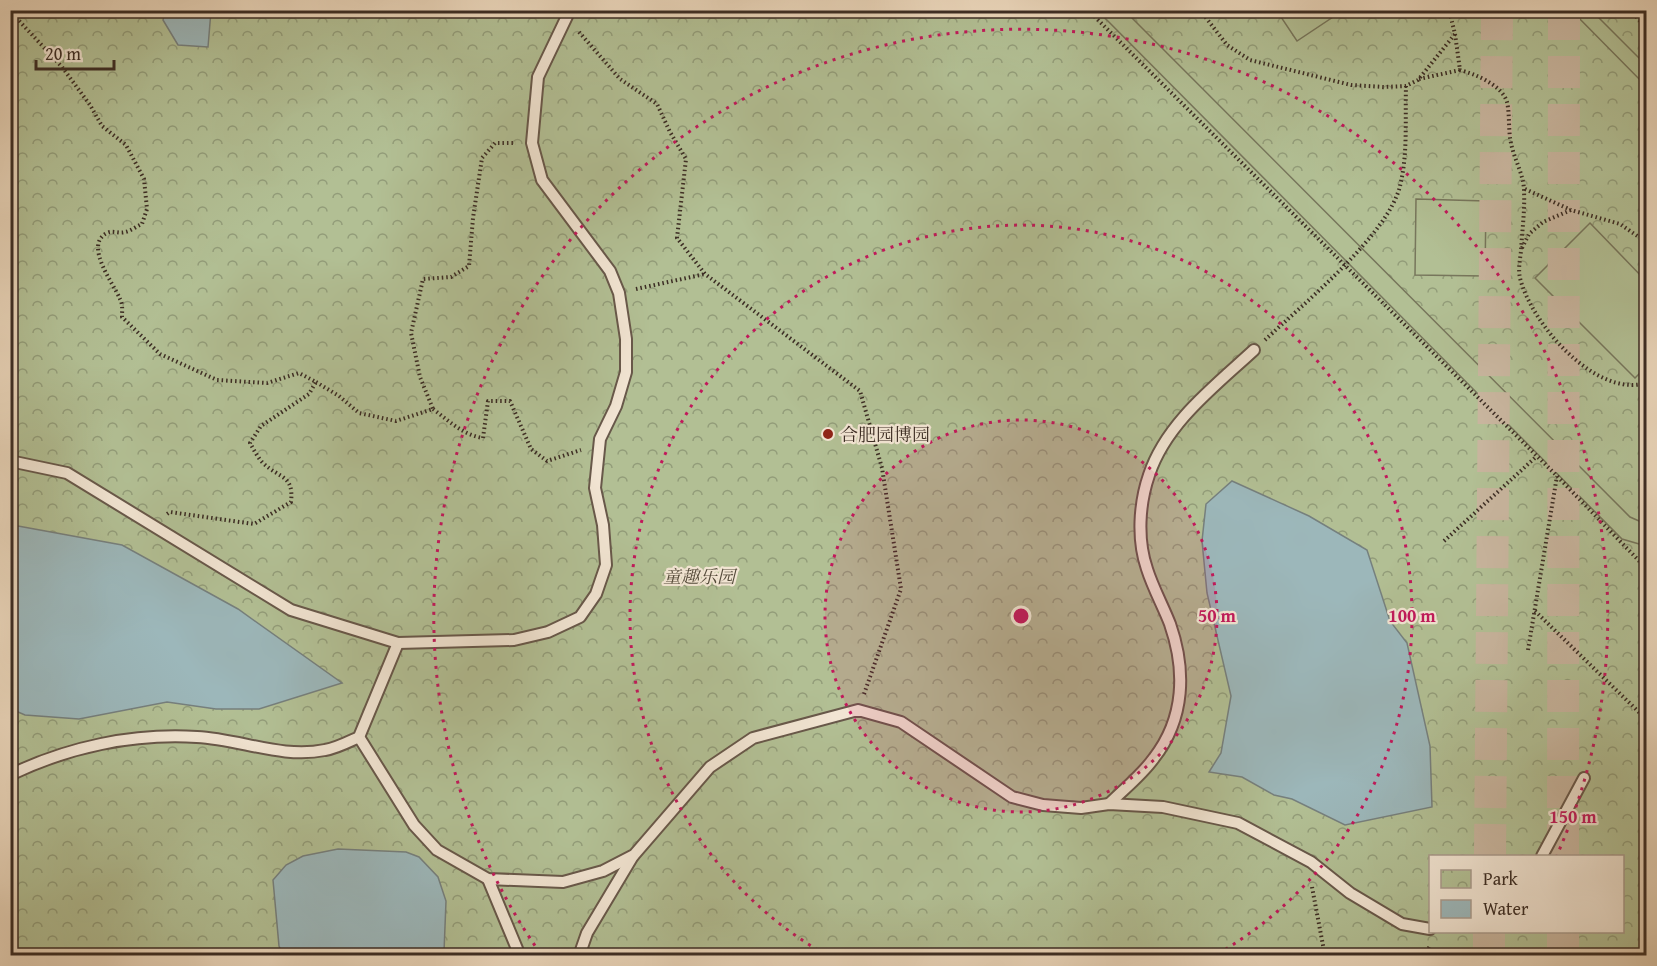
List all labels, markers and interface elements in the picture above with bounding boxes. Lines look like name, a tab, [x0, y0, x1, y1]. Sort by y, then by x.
scale bar	[36, 33, 114, 71]
text: 20 m	[45, 40, 81, 67]
place label: 合肥园博园	[840, 421, 930, 448]
marker: 合肥园博园	[821, 427, 835, 441]
park label: 童趣乐园	[663, 563, 738, 590]
text: 50 m	[1198, 602, 1237, 629]
text: 100 m	[1388, 602, 1436, 629]
centre of rings	[1011, 606, 1031, 626]
text: 150 m	[1549, 803, 1597, 830]
legend	[1429, 855, 1624, 933]
text: Park	[1483, 865, 1519, 892]
text: Water	[1483, 895, 1529, 922]

